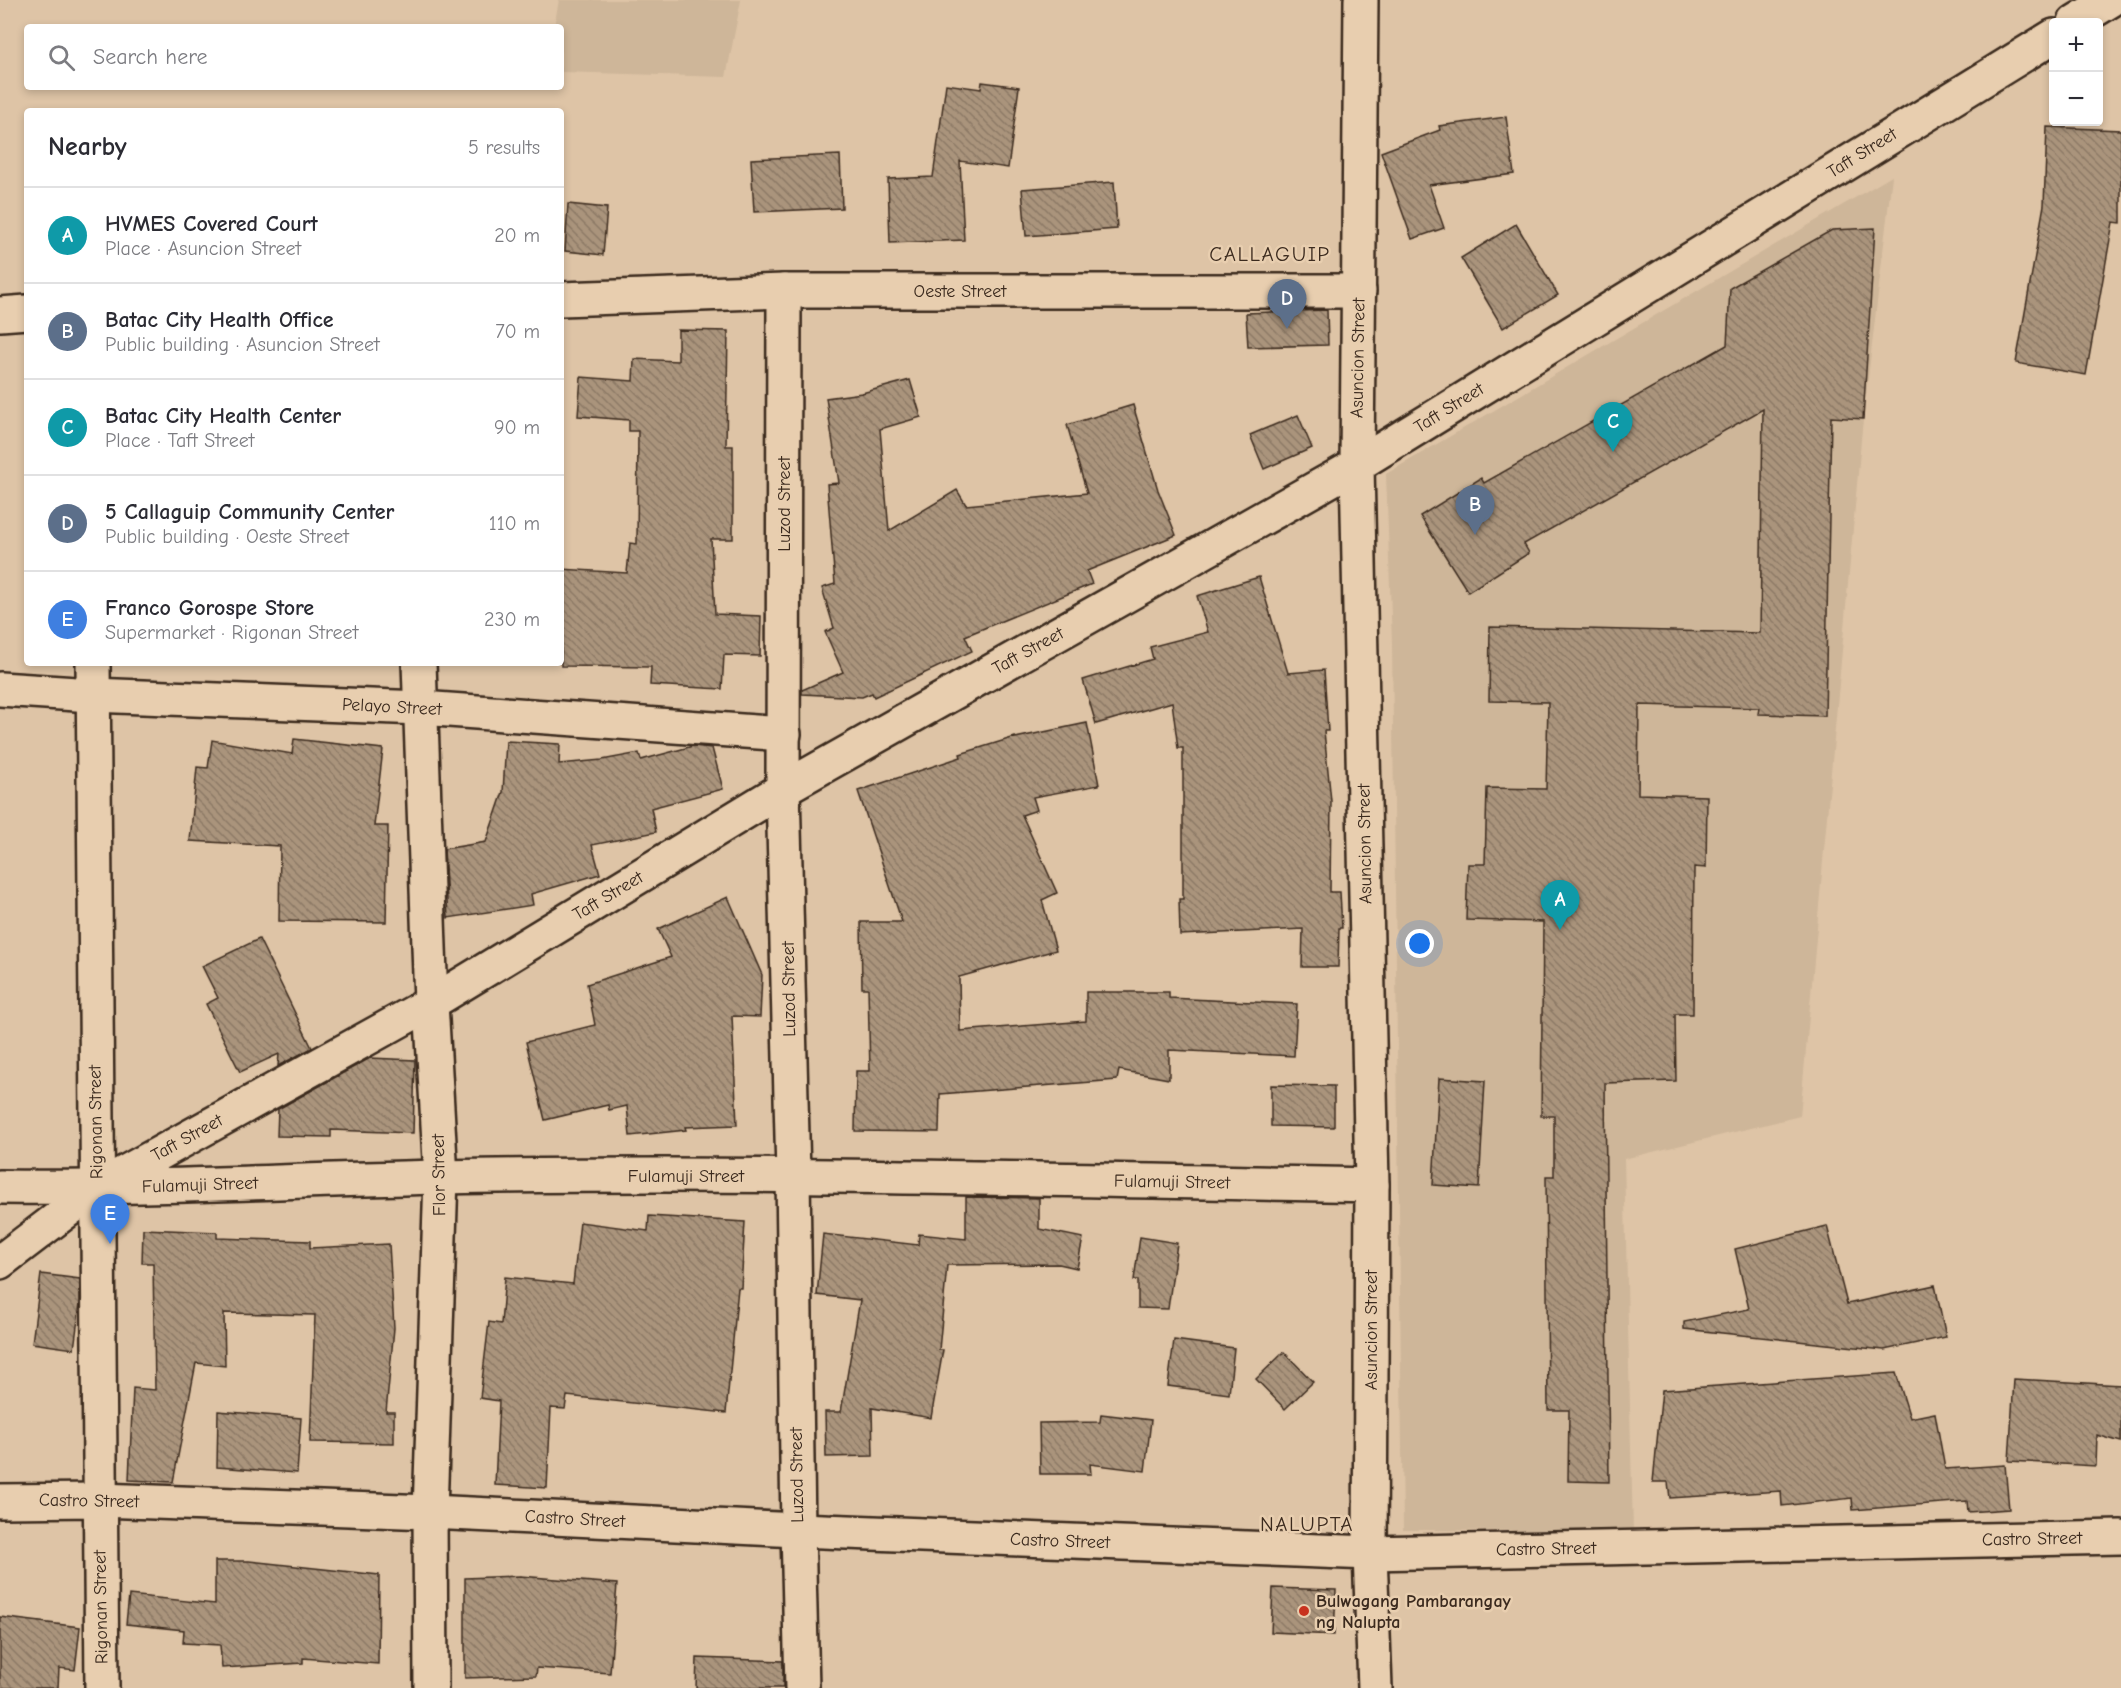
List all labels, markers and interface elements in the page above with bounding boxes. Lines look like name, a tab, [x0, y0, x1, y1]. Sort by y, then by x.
map controls	[2049, 18, 2103, 126]
button: +	[2049, 18, 2103, 72]
search box	[24, 24, 564, 90]
icon: search	[45, 41, 78, 74]
text: Search here	[93, 44, 208, 70]
button: −	[2049, 72, 2103, 126]
street label: Taft Street	[1823, 123, 1901, 183]
text: Nearby	[48, 132, 127, 162]
text: 5 results	[468, 136, 540, 159]
text: HVMES Covered Court	[105, 211, 318, 237]
text: A	[62, 224, 73, 247]
text: 20 m	[494, 224, 540, 247]
text: Place · Asuncion Street	[105, 237, 301, 260]
district label: CALLAGUIP	[1209, 242, 1331, 266]
pin: D	[1268, 280, 1306, 329]
street label: Oeste Street	[914, 281, 1007, 302]
street label: Asuncion Street	[1346, 297, 1370, 418]
text: Batac City Health Office	[105, 307, 334, 333]
text: B	[61, 320, 74, 343]
text: 70 m	[495, 320, 540, 343]
text: Public building · Asuncion Street	[105, 333, 380, 356]
street label: Taft Street	[1410, 378, 1488, 438]
pin: C	[1594, 402, 1632, 452]
text: Batac City Health Center	[105, 403, 341, 429]
text: C	[61, 416, 74, 439]
text: 90 m	[494, 416, 540, 439]
text: Place · Taft Street	[105, 429, 254, 452]
street label: Luzod Street	[774, 455, 795, 552]
pin: B	[1456, 486, 1494, 535]
text: 5 Callaguip Community Center	[105, 499, 394, 525]
text: D	[61, 512, 74, 535]
text: 110 m	[489, 512, 540, 535]
text: Public building · Oeste Street	[105, 525, 349, 548]
text: Franco Gorospe Store	[105, 595, 314, 621]
text: E	[62, 608, 73, 631]
text: 230 m	[484, 608, 540, 631]
text: Supermarket · Rigonan Street	[105, 621, 358, 644]
street label: Taft Street	[989, 622, 1068, 679]
street label: Pelayo Street	[342, 694, 443, 720]
street label: Asuncion Street	[1353, 783, 1377, 904]
street label: Taft Street	[569, 866, 648, 925]
pin: A	[1540, 880, 1580, 930]
your location	[1405, 929, 1434, 958]
street label: Luzod Street	[778, 940, 800, 1037]
street label: Rigonan Street	[84, 1064, 107, 1179]
street label: Taft Street	[148, 1109, 227, 1166]
street label: Flor Street	[428, 1133, 450, 1216]
street label: Fulamuji Street	[628, 1166, 745, 1187]
street label: Fulamuji Street	[1114, 1170, 1231, 1194]
street label: Fulamuji Street	[142, 1172, 259, 1198]
pin: E	[90, 1194, 130, 1244]
street label: Asuncion Street	[1361, 1269, 1382, 1390]
street label: Luzod Street	[786, 1426, 808, 1523]
street label: Castro Street	[39, 1490, 140, 1512]
street label: Castro Street	[524, 1506, 627, 1532]
district label: NALUPTA	[1260, 1512, 1354, 1536]
street label: Castro Street	[1982, 1528, 2083, 1550]
street label: Castro Street	[1009, 1529, 1111, 1553]
street label: Castro Street	[1496, 1538, 1597, 1560]
street label: Rigonan Street	[89, 1549, 112, 1664]
place label: Bulwagang Pambarangay ng Nalupta	[1316, 1591, 1512, 1633]
marker: Bulwagang Pambarangay ng Nalupta	[1297, 1604, 1311, 1618]

